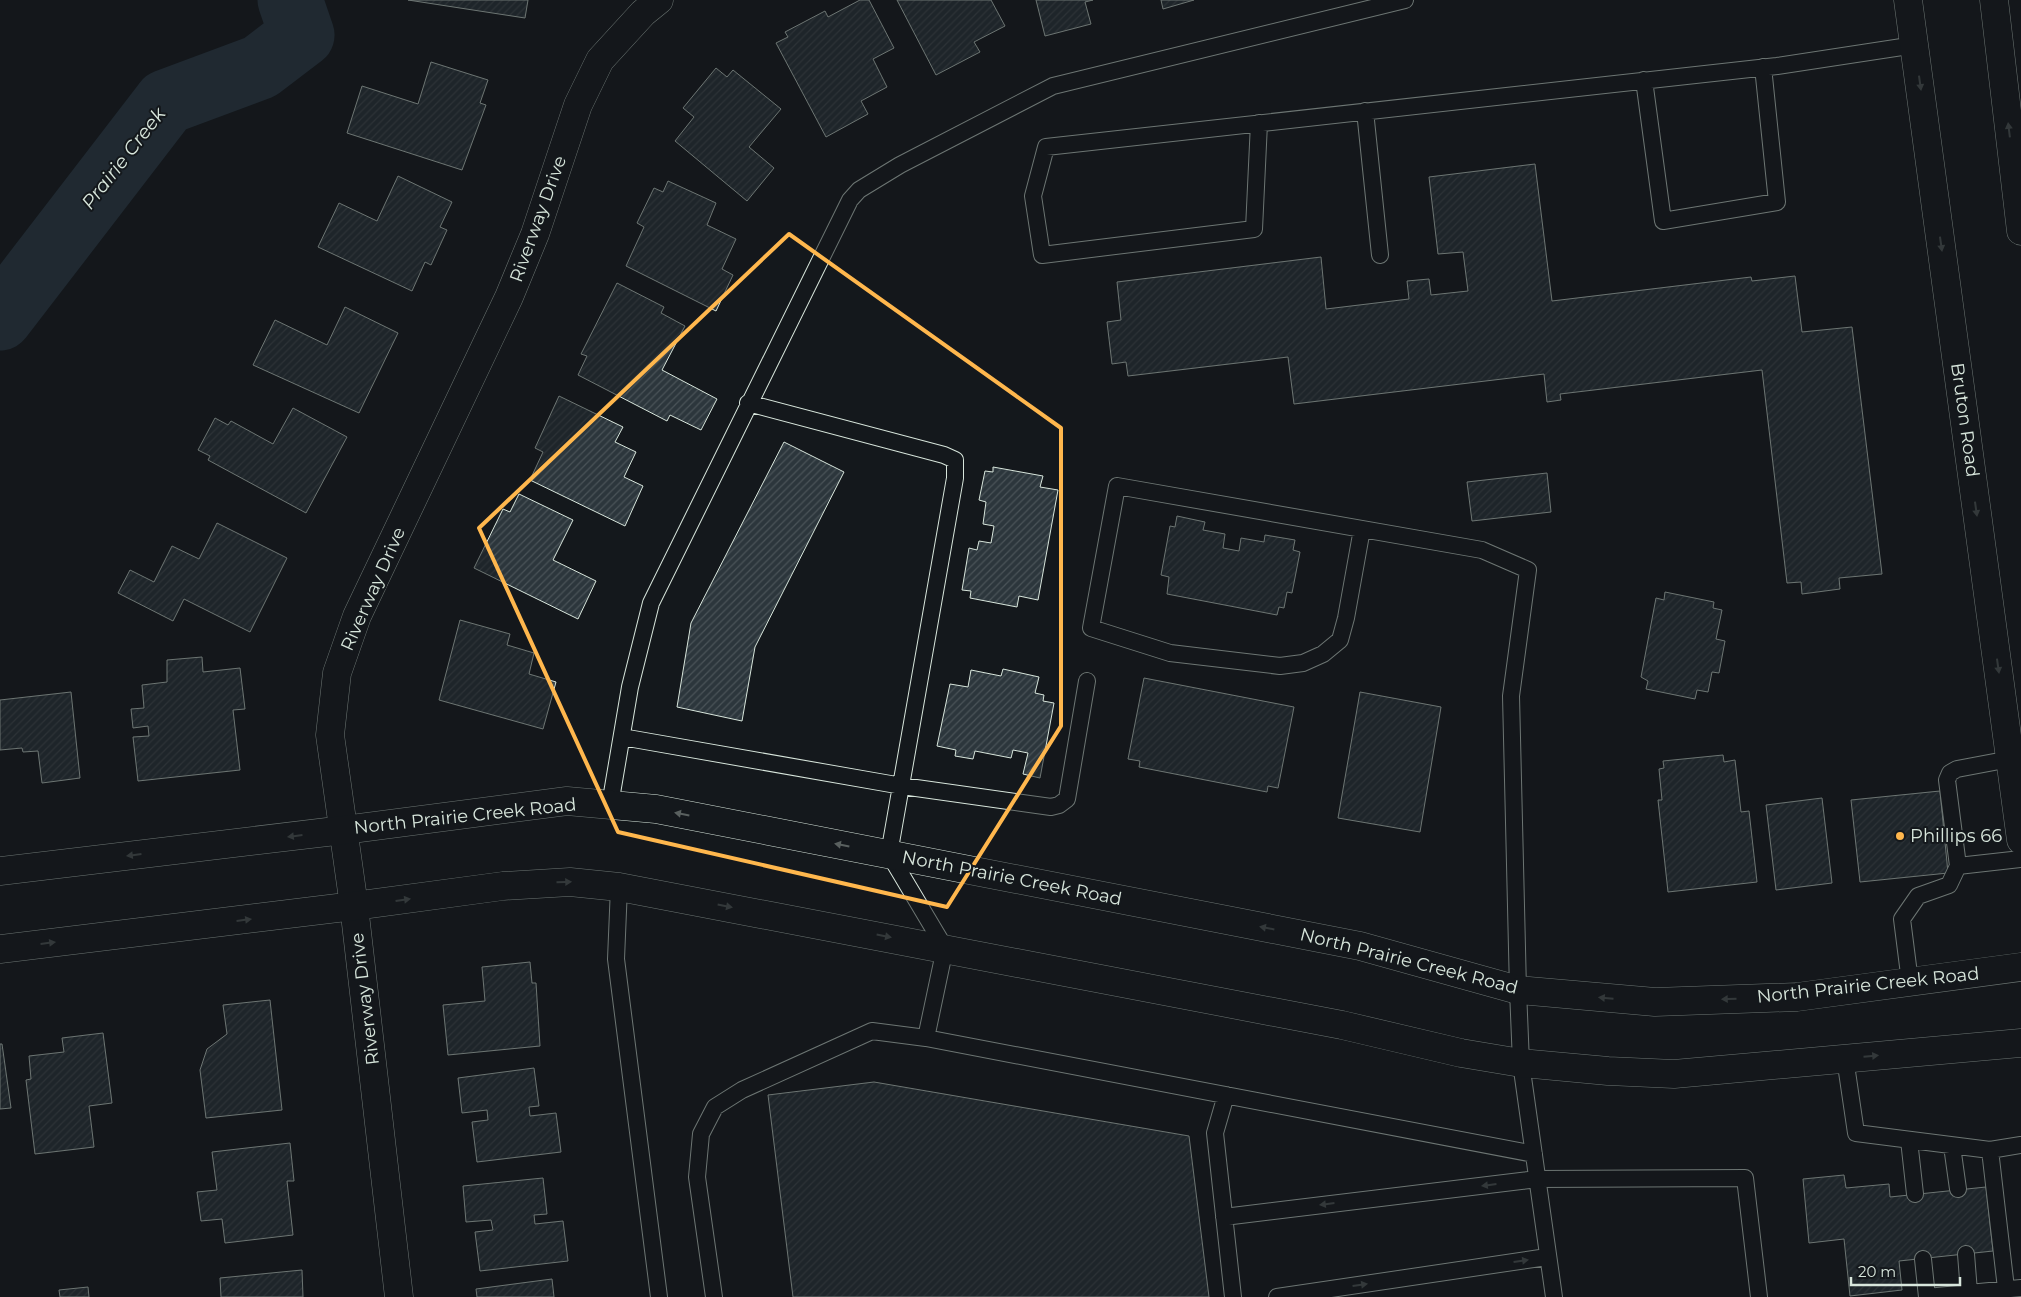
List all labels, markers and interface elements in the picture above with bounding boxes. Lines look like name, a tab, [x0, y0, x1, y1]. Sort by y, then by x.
one-way arrow	[1916, 75, 1924, 91]
water label: Prairie Creek	[76, 102, 171, 214]
one-way arrow	[2005, 122, 2013, 138]
street label: Riverway Drive	[505, 153, 571, 285]
one-way arrow	[1937, 236, 1945, 252]
street label: Bruton Road	[1946, 361, 1984, 479]
one-way arrow	[1973, 502, 1981, 518]
street label: Riverway Drive	[336, 524, 410, 654]
one-way arrow	[1994, 659, 2002, 675]
street label: North Prairie Creek Road	[353, 793, 577, 839]
one-way arrow	[674, 809, 690, 817]
place label: Phillips 66	[1910, 825, 2002, 847]
marker: Phillips 66	[1894, 830, 1906, 842]
one-way arrow	[287, 832, 303, 840]
one-way arrow	[833, 840, 849, 848]
street label: North Prairie Creek Road	[900, 846, 1124, 910]
one-way arrow	[126, 851, 142, 859]
one-way arrow	[556, 878, 572, 886]
one-way arrow	[395, 895, 411, 903]
one-way arrow	[717, 903, 733, 911]
one-way arrow	[237, 915, 253, 923]
one-way arrow	[1259, 923, 1275, 931]
street label: North Prairie Creek Road	[1298, 923, 1520, 999]
street label: Riverway Drive	[346, 931, 384, 1066]
one-way arrow	[877, 933, 893, 941]
one-way arrow	[41, 939, 57, 947]
street label: North Prairie Creek Road	[1756, 962, 1980, 1008]
one-way arrow	[1598, 994, 1614, 1002]
one-way arrow	[1721, 996, 1737, 1004]
one-way arrow	[1864, 1052, 1880, 1060]
one-way arrow	[1480, 1181, 1496, 1189]
one-way arrow	[1319, 1200, 1335, 1208]
scale bar	[1851, 1254, 1960, 1286]
one-way arrow	[1513, 1257, 1529, 1265]
text: 20 m	[1858, 1262, 1896, 1281]
one-way arrow	[1353, 1281, 1369, 1289]

